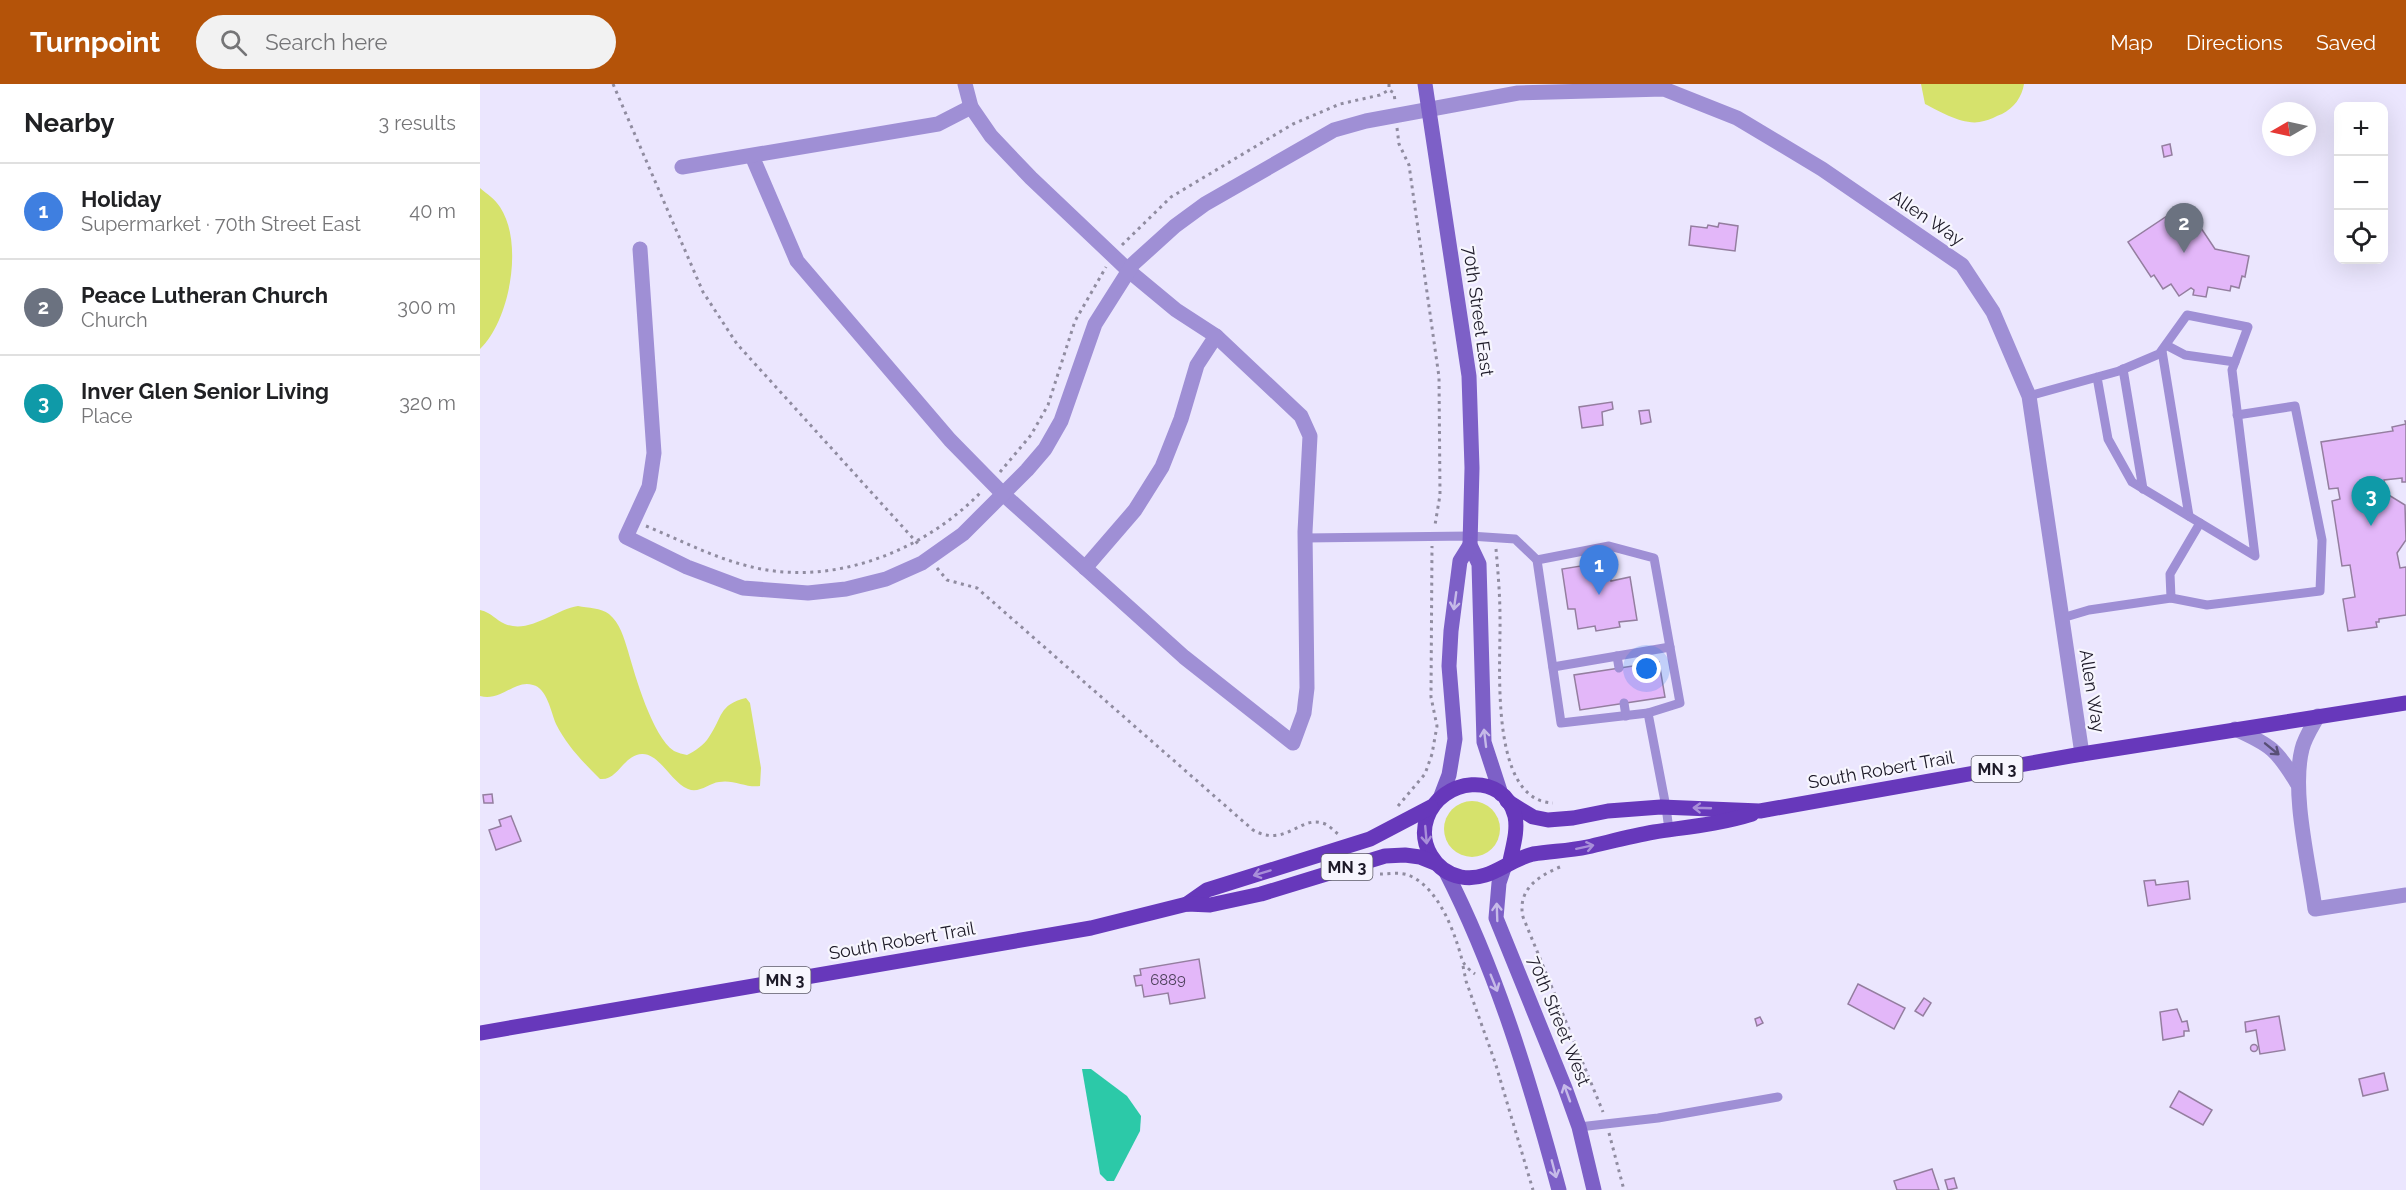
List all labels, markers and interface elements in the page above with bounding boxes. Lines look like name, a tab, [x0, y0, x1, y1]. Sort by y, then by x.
search box	[196, 15, 616, 69]
text: Turnpoint	[30, 26, 160, 59]
icon: search	[217, 26, 250, 59]
text: Search here	[265, 29, 387, 55]
text: Map	[2110, 30, 2153, 55]
text: Directions	[2186, 30, 2283, 55]
text: Saved	[2316, 30, 2376, 55]
north arrow	[2262, 102, 2316, 156]
map controls	[2334, 102, 2388, 264]
button: +	[2334, 102, 2388, 156]
text: Nearby	[24, 108, 114, 138]
text: 3 results	[378, 111, 456, 135]
button: −	[2334, 156, 2388, 210]
street label: Allen Way	[1887, 185, 1968, 250]
text: Holiday	[81, 186, 162, 212]
text: 1	[39, 199, 48, 223]
text: 40 m	[409, 199, 456, 223]
pin: 2	[2164, 204, 2204, 253]
button: locate	[2334, 210, 2388, 264]
text: Supermarket · 70th Street East	[81, 212, 361, 236]
street label: 70th Street East	[1459, 244, 1498, 378]
text: Peace Lutheran Church	[81, 282, 328, 308]
text: 2	[38, 295, 49, 319]
text: 300 m	[397, 295, 456, 319]
text: Church	[81, 308, 148, 332]
text: Inver Glen Senior Living	[81, 378, 329, 404]
text: 3	[38, 391, 49, 415]
text: 320 m	[399, 391, 456, 415]
text: Place	[81, 404, 132, 428]
pin: 3	[2352, 476, 2390, 526]
pin: 1	[1580, 546, 1618, 595]
one-way arrow	[1449, 590, 1460, 610]
street label: Allen Way	[2076, 648, 2109, 734]
your location	[1632, 654, 1661, 683]
one-way arrow	[1479, 729, 1490, 748]
one-way arrow	[2264, 743, 2280, 756]
street label: South Robert Trail	[1806, 746, 1956, 793]
road number: MN 3	[1972, 756, 2023, 782]
one-way arrow	[1692, 803, 1712, 814]
one-way arrow	[1420, 825, 1431, 845]
one-way arrow	[1575, 840, 1594, 852]
road number: MN 3	[1322, 854, 1372, 880]
one-way arrow	[1252, 868, 1271, 879]
one-way arrow	[1492, 903, 1503, 923]
street label: South Robert Trail	[827, 917, 977, 964]
street label: 70th Street West	[1524, 953, 1595, 1089]
road number: MN 3	[760, 967, 810, 993]
house number: 6889	[1150, 971, 1186, 989]
one-way arrow	[1489, 974, 1500, 992]
one-way arrow	[1561, 1085, 1572, 1103]
one-way arrow	[1548, 1159, 1560, 1178]

